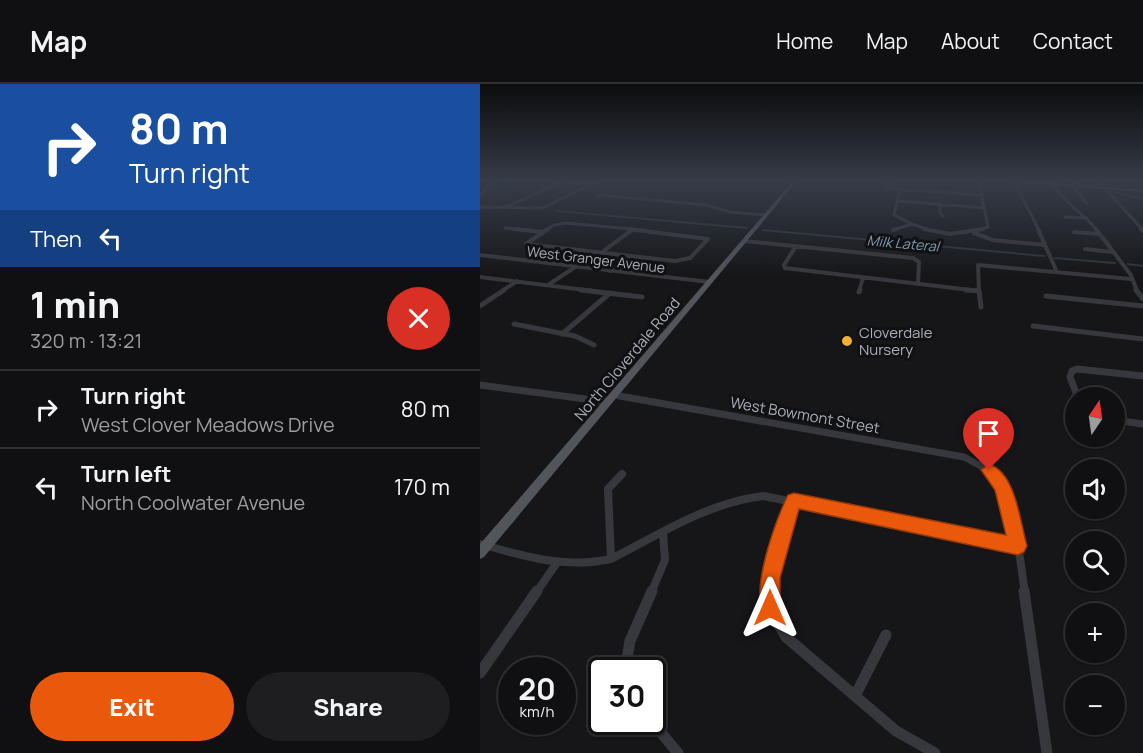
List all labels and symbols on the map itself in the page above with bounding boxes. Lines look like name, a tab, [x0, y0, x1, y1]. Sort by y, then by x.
water label: Milk Lateral	[866, 230, 942, 256]
street label: West Granger Avenue	[526, 241, 666, 277]
street label: North Cloverdale Road	[569, 293, 685, 425]
place label: Cloverdale Nursery	[859, 322, 933, 360]
marker: Cloverdale Nursery	[840, 334, 854, 348]
north arrow	[1065, 387, 1125, 447]
street label: West Bowmont Street	[729, 391, 881, 439]
pin	[963, 408, 1014, 470]
position arrow	[738, 576, 802, 640]
speed limit sign: 30	[588, 657, 666, 735]

